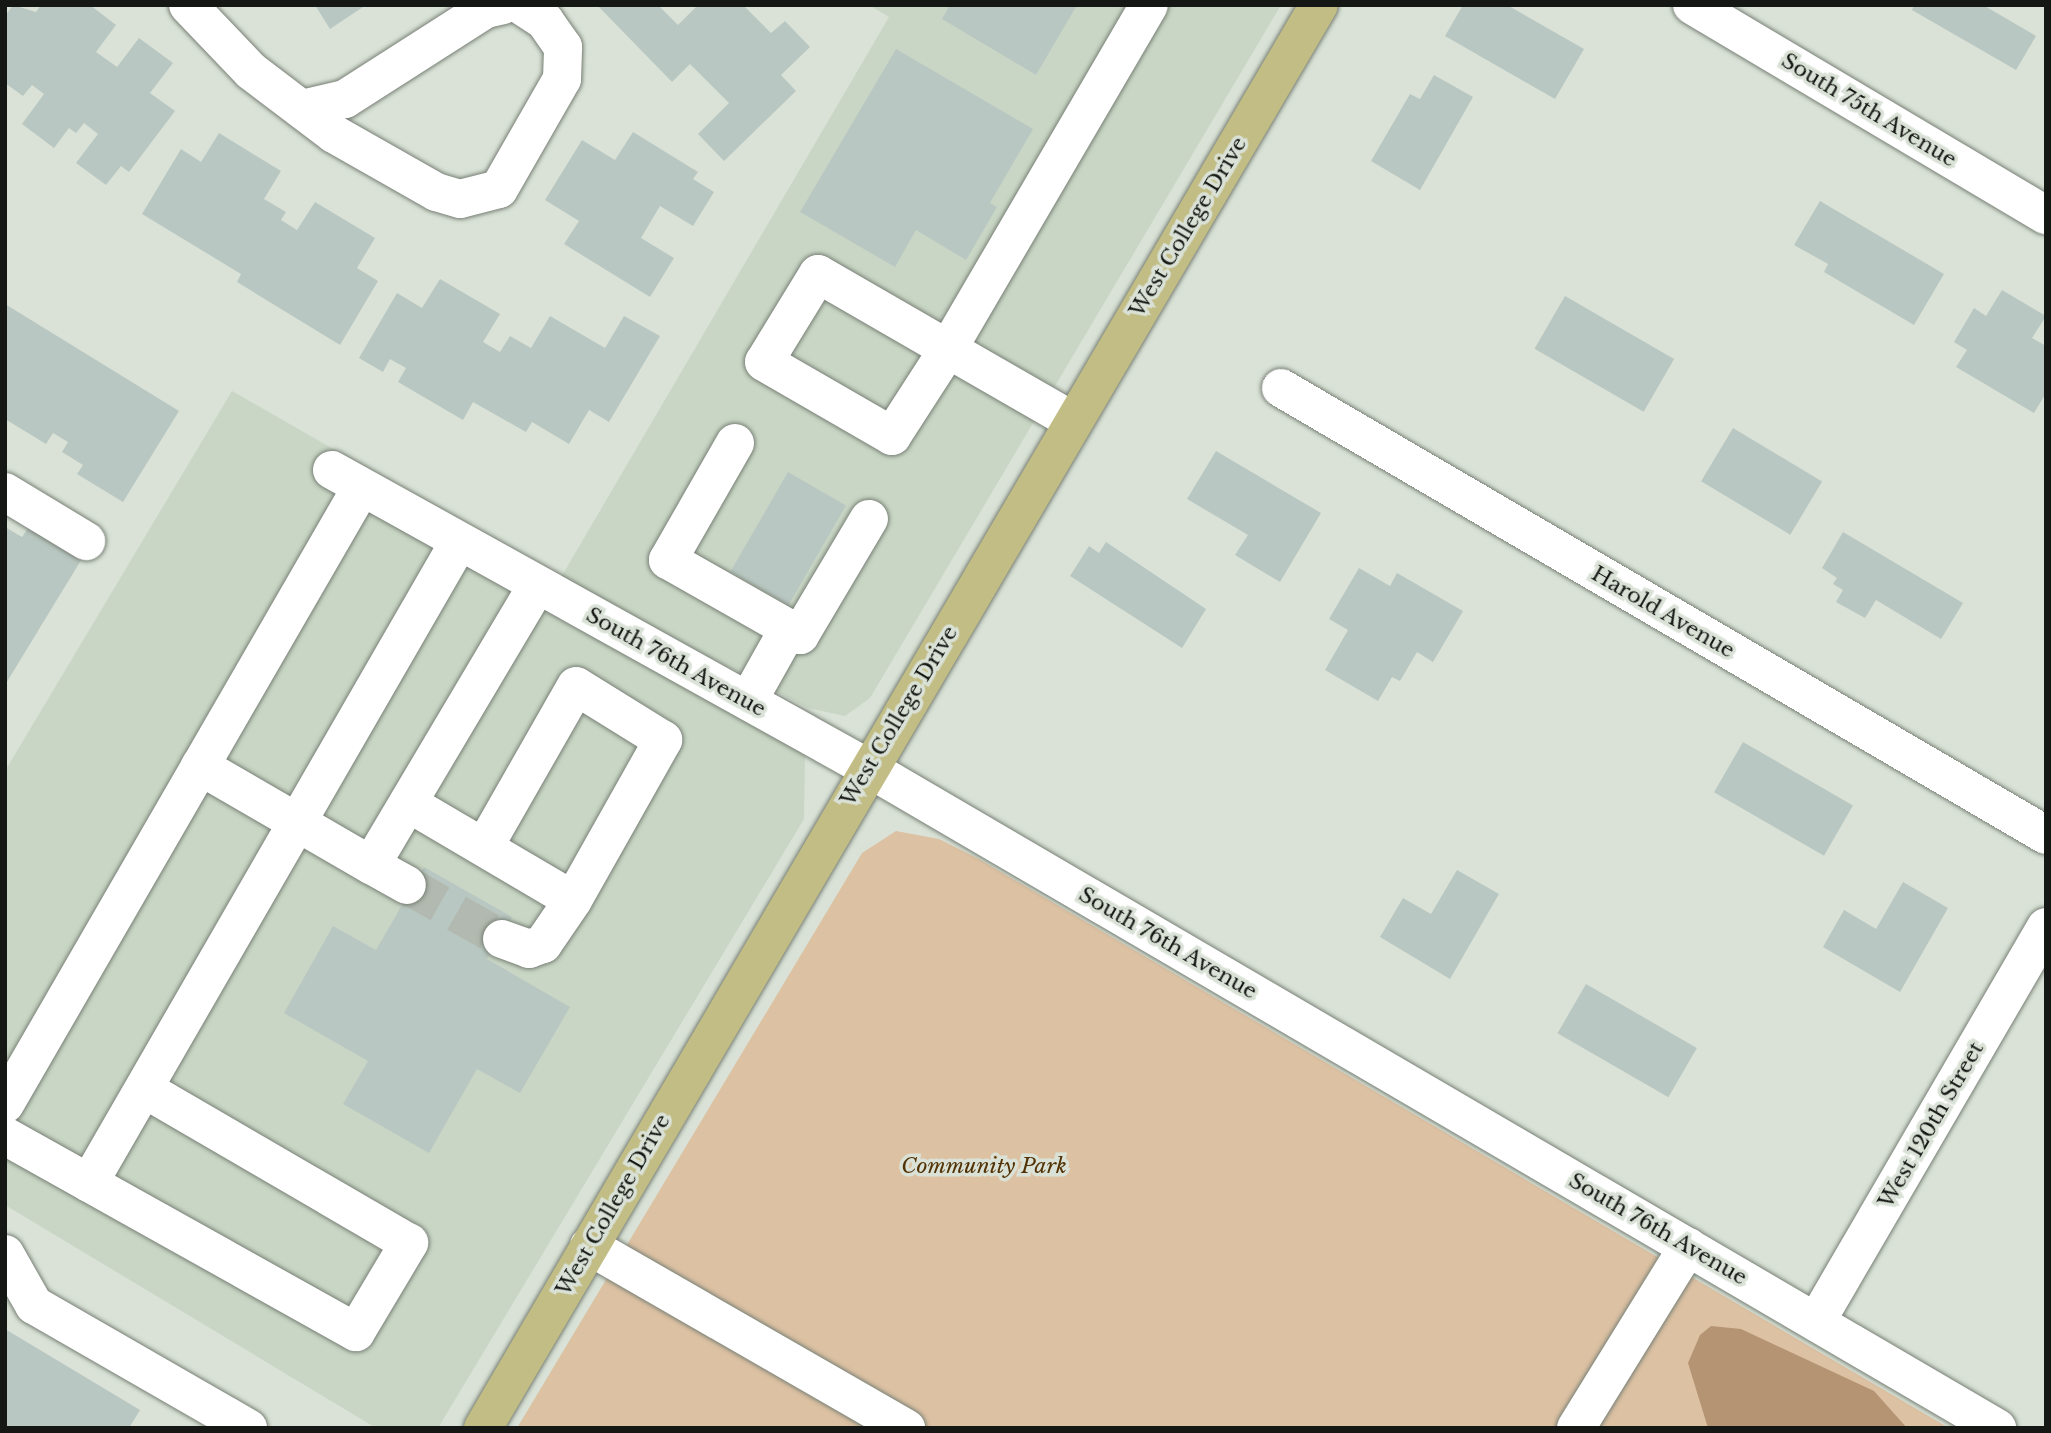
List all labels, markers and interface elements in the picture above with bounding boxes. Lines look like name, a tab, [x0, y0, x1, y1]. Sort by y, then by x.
street label: South 75th Avenue	[1777, 48, 1961, 172]
street label: West College Drive	[1124, 132, 1252, 322]
street label: Harold Avenue	[1587, 561, 1739, 663]
street label: South 76th Avenue	[581, 602, 771, 722]
street label: West College Drive	[835, 621, 963, 811]
street label: South 76th Avenue	[1074, 882, 1262, 1004]
street label: West 120th Street	[1873, 1038, 1989, 1212]
street label: West College Drive	[551, 1110, 675, 1300]
park label: Community Park	[901, 1153, 1067, 1179]
street label: South 76th Avenue	[1564, 1168, 1752, 1290]

